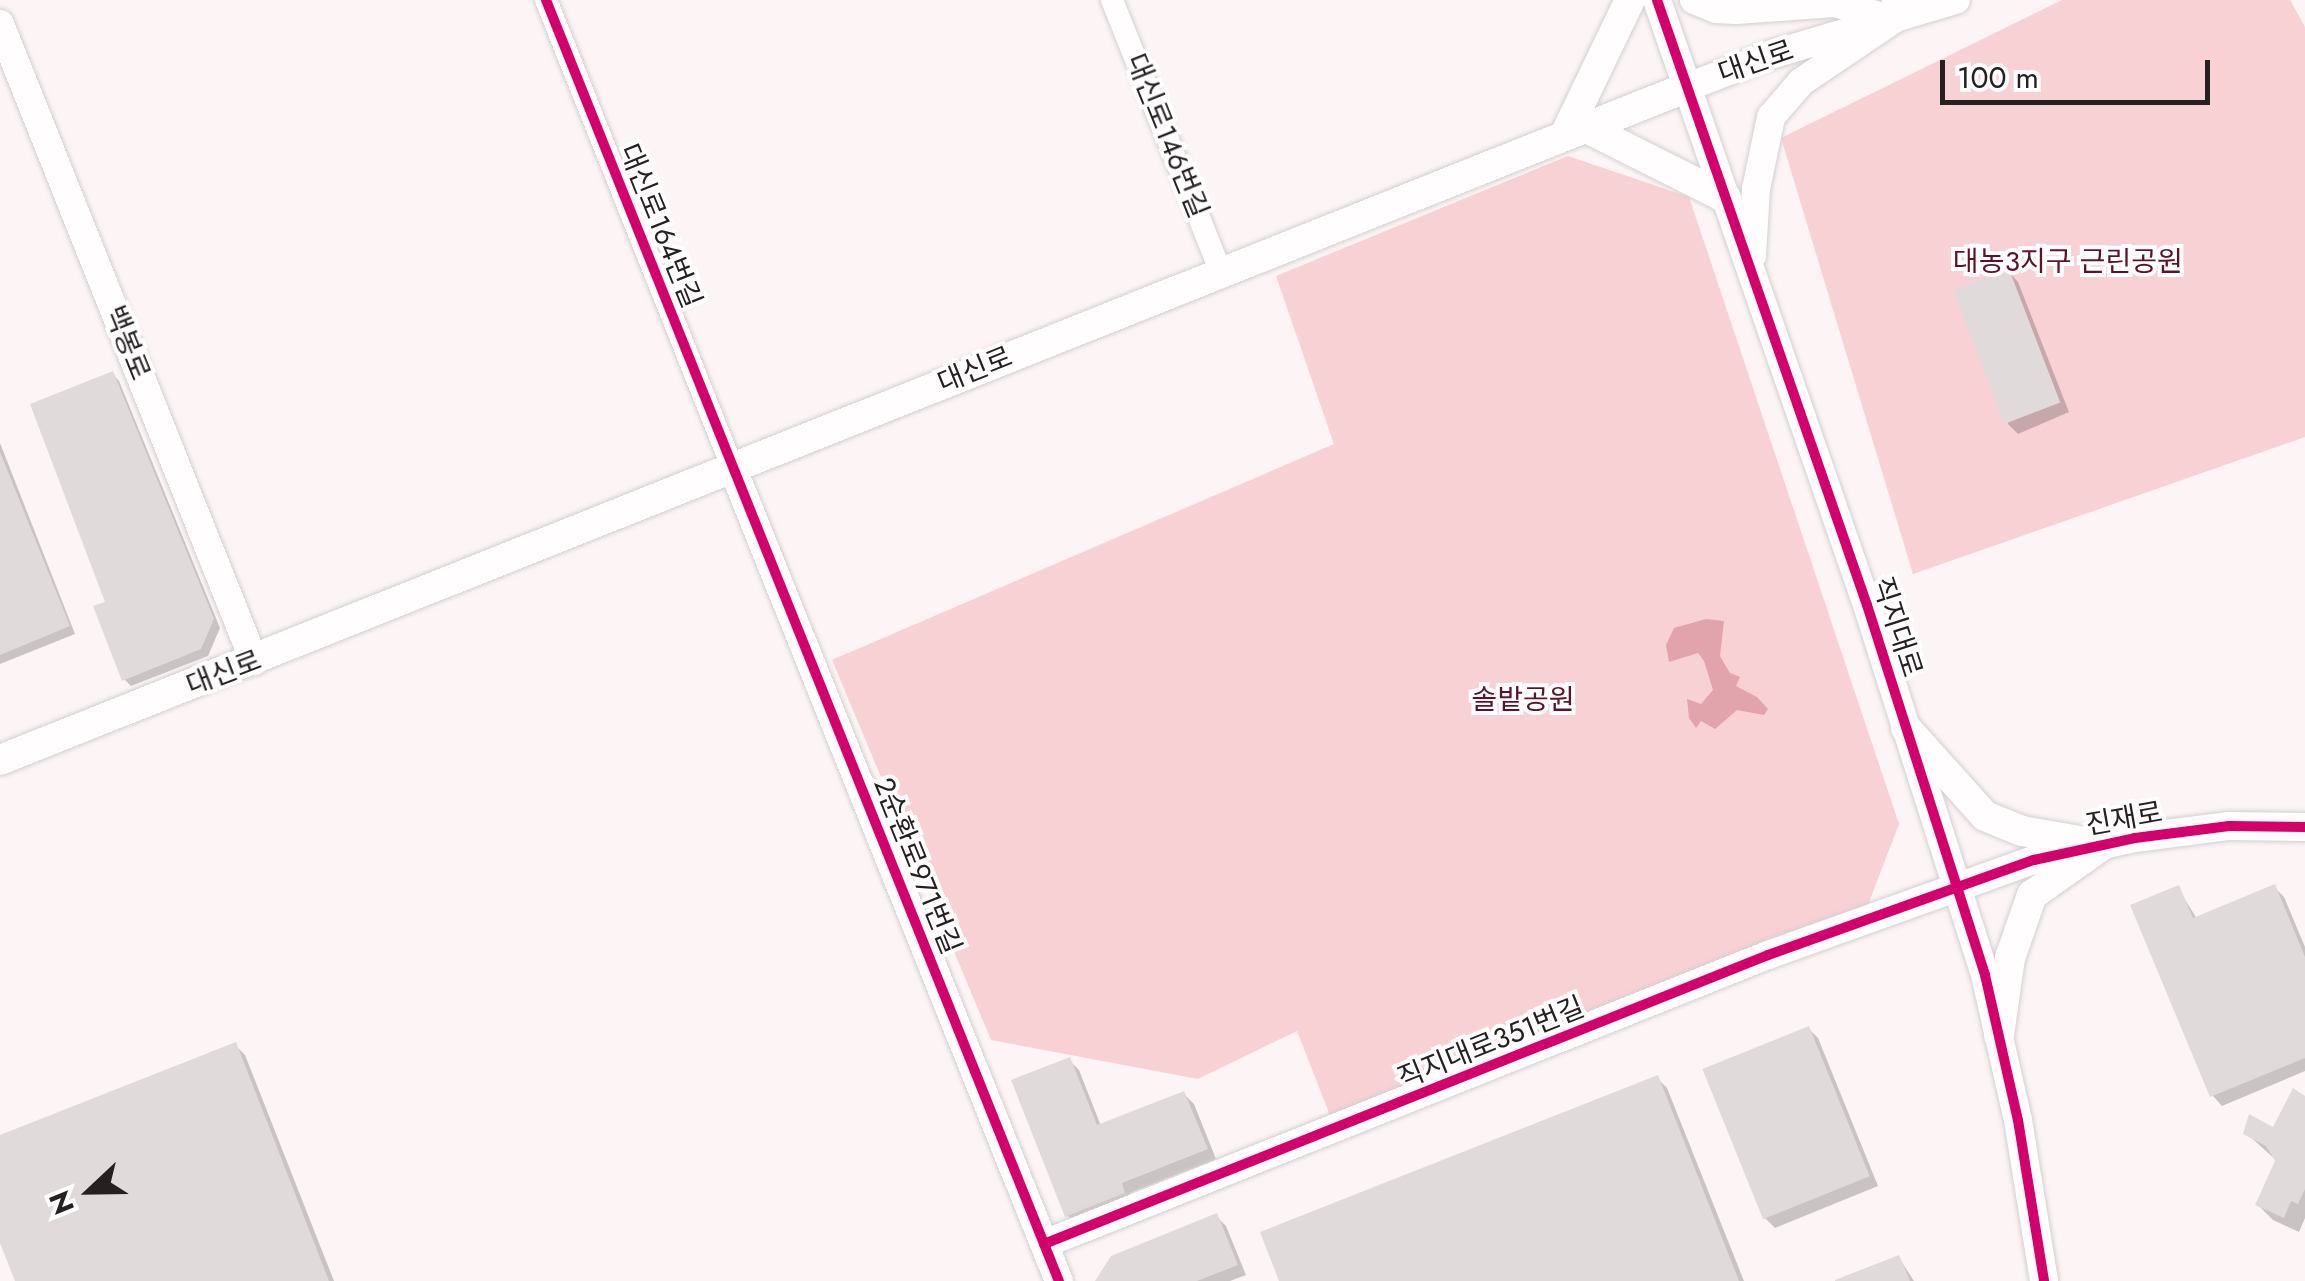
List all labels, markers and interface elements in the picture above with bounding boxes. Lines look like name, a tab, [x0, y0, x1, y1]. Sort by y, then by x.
street label: 대신로	[1714, 34, 1798, 90]
scale bar	[1945, 40, 2215, 102]
street label: 대신로146번길	[1119, 49, 1215, 223]
text: 100 m	[1957, 56, 2039, 99]
street label: 대신로164번길	[612, 139, 708, 313]
park label: 대농3지구 근린공원	[1953, 245, 2183, 279]
street label: 백봉로	[97, 301, 157, 385]
street label: 대신로	[933, 340, 1017, 400]
street label: 직지대로	[1865, 573, 1929, 681]
street label: 대신로	[182, 643, 266, 703]
park label: 솔밭공원	[1471, 683, 1575, 717]
street label: 2순환로971번길	[866, 773, 968, 959]
street label: 진재로	[2083, 796, 2165, 842]
street label: 직지대로351번길	[1393, 990, 1589, 1096]
north arrow	[40, 1141, 140, 1241]
text: N	[39, 1184, 85, 1220]

